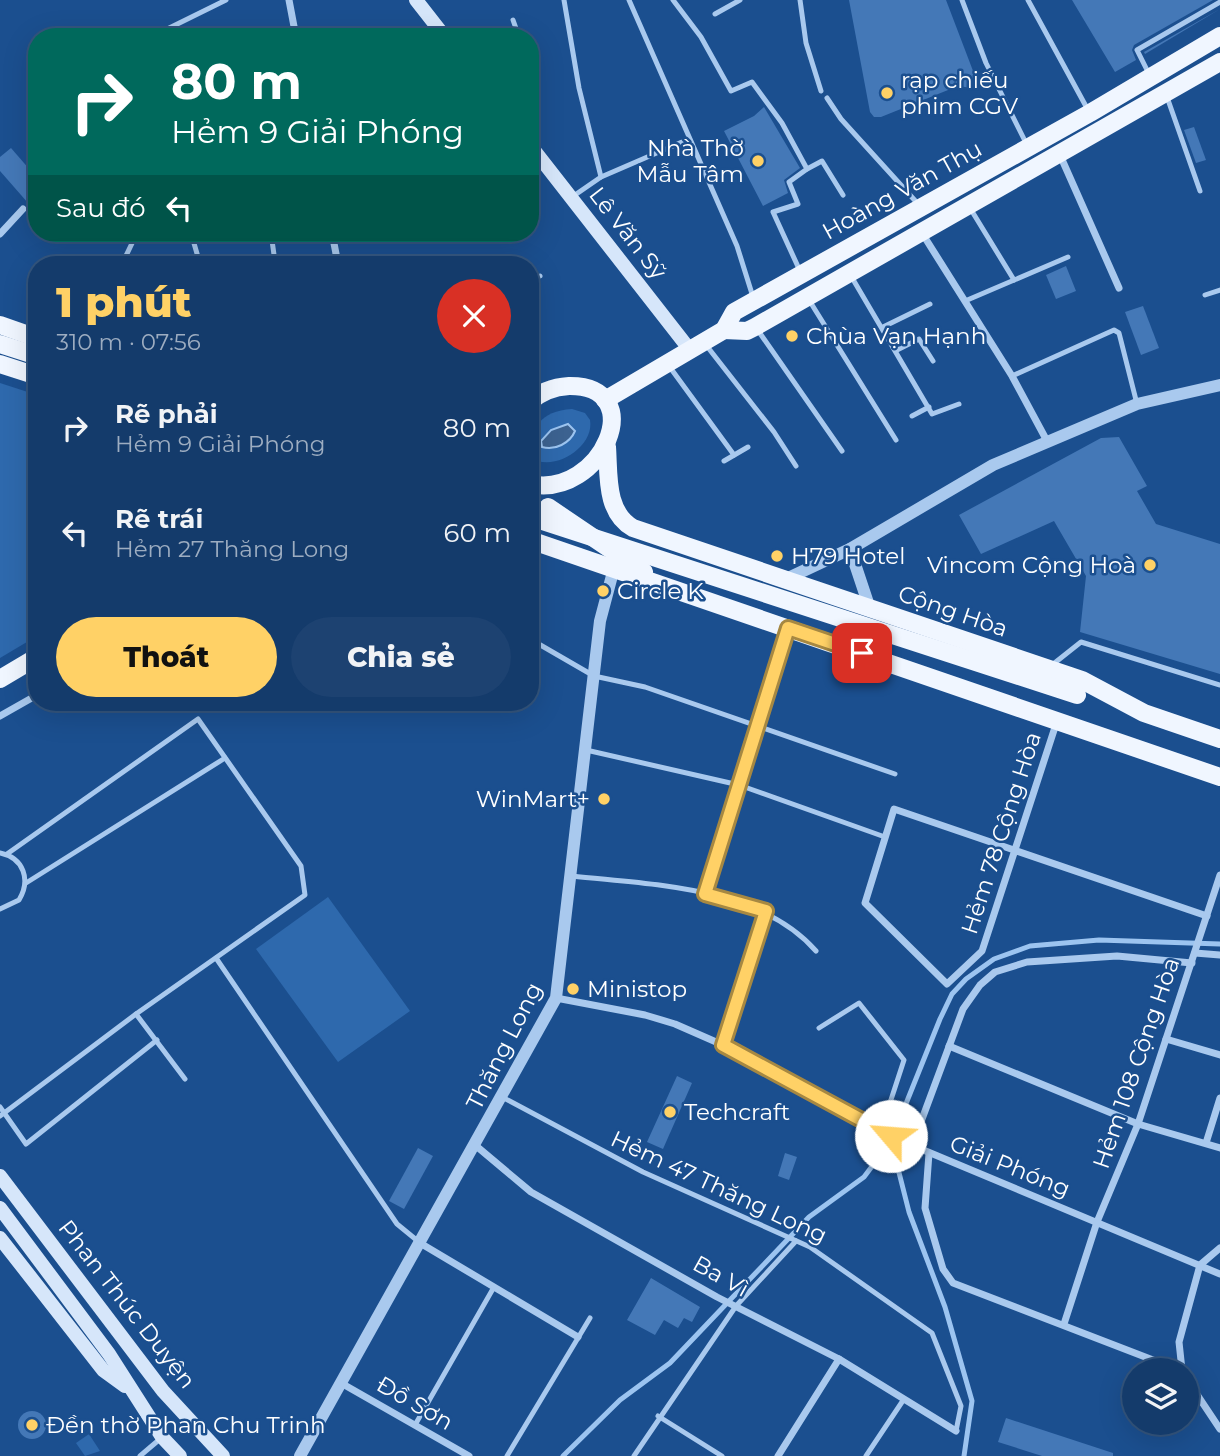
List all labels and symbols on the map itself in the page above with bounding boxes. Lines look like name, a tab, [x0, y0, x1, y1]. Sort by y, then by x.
place label: rạp chiếu phim CGV	[901, 66, 1019, 120]
marker: rạp chiếu phim CGV	[879, 85, 895, 101]
place label: Nhà Thờ Mẫu Tâm	[636, 134, 744, 188]
street label: Hoàng Văn Thụ	[817, 135, 987, 245]
marker: Nhà Thờ Mẫu Tâm	[750, 153, 766, 169]
street label: Lê Văn Sỹ	[583, 181, 673, 285]
place label: Chùa Vạn Hạnh	[806, 322, 986, 350]
marker: Chùa Vạn Hạnh	[784, 328, 800, 344]
place label: H79 Hotel	[791, 542, 905, 570]
marker: H79 Hotel	[769, 548, 785, 564]
place label: Vincom Cộng Hoà	[927, 551, 1136, 579]
marker: Vincom Cộng Hoà	[1142, 557, 1158, 573]
place label: Circle K	[617, 577, 704, 605]
street label: Cộng Hòa	[894, 579, 1012, 643]
marker: Circle K	[595, 583, 611, 599]
pin	[832, 623, 892, 683]
street label: Hẻm 78 Cộng Hòa	[955, 728, 1047, 938]
place label: WinMart+	[476, 785, 590, 813]
marker: WinMart+	[596, 791, 612, 807]
street label: Hẻm 108 Cộng Hòa	[1087, 954, 1185, 1172]
place label: Ministop	[587, 975, 687, 1003]
street label: Thăng Long	[460, 978, 548, 1114]
marker: Ministop	[565, 981, 581, 997]
place label: Techcraft	[684, 1098, 790, 1126]
position arrow	[854, 1099, 928, 1173]
marker: Techcraft	[662, 1104, 678, 1120]
street label: Hẻm 47 Thăng Long	[606, 1125, 832, 1249]
street label: Giải Phóng	[946, 1129, 1074, 1203]
street label: Phan Thúc Duyện	[52, 1214, 202, 1394]
street label: Ba Vì	[688, 1249, 754, 1303]
street label: Đồ Sơn	[372, 1370, 458, 1436]
place label: Đền thờ Phan Chu Trinh	[46, 1411, 326, 1439]
marker: Đền thờ Phan Chu Trinh	[24, 1417, 40, 1433]

